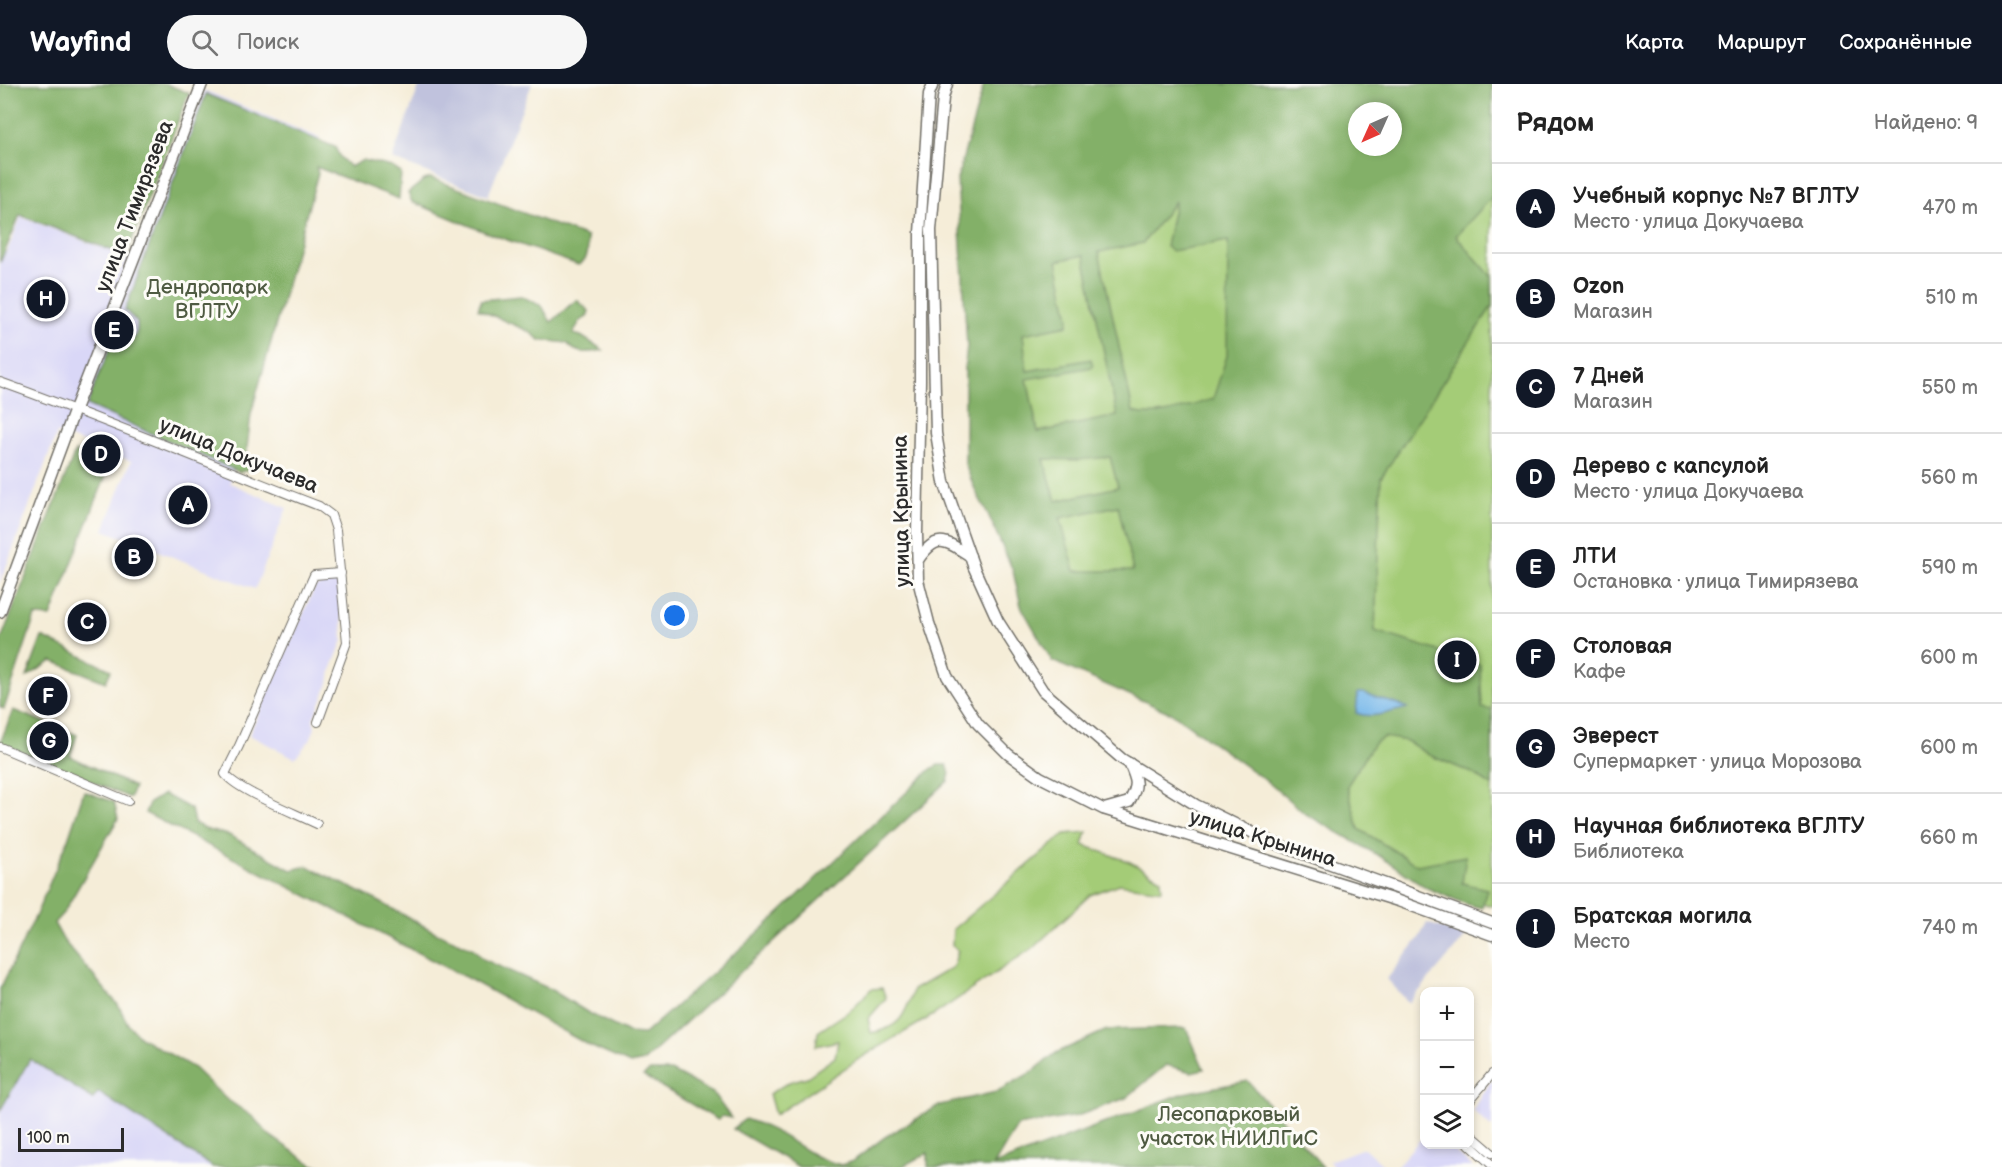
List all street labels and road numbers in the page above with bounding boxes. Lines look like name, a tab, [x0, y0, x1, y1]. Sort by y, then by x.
street label: улица Тимирязева	[90, 116, 179, 296]
street label: улица Докучаева	[156, 412, 322, 499]
street label: улица Крынина	[888, 434, 915, 587]
street label: улица Крынина	[1186, 804, 1340, 873]

